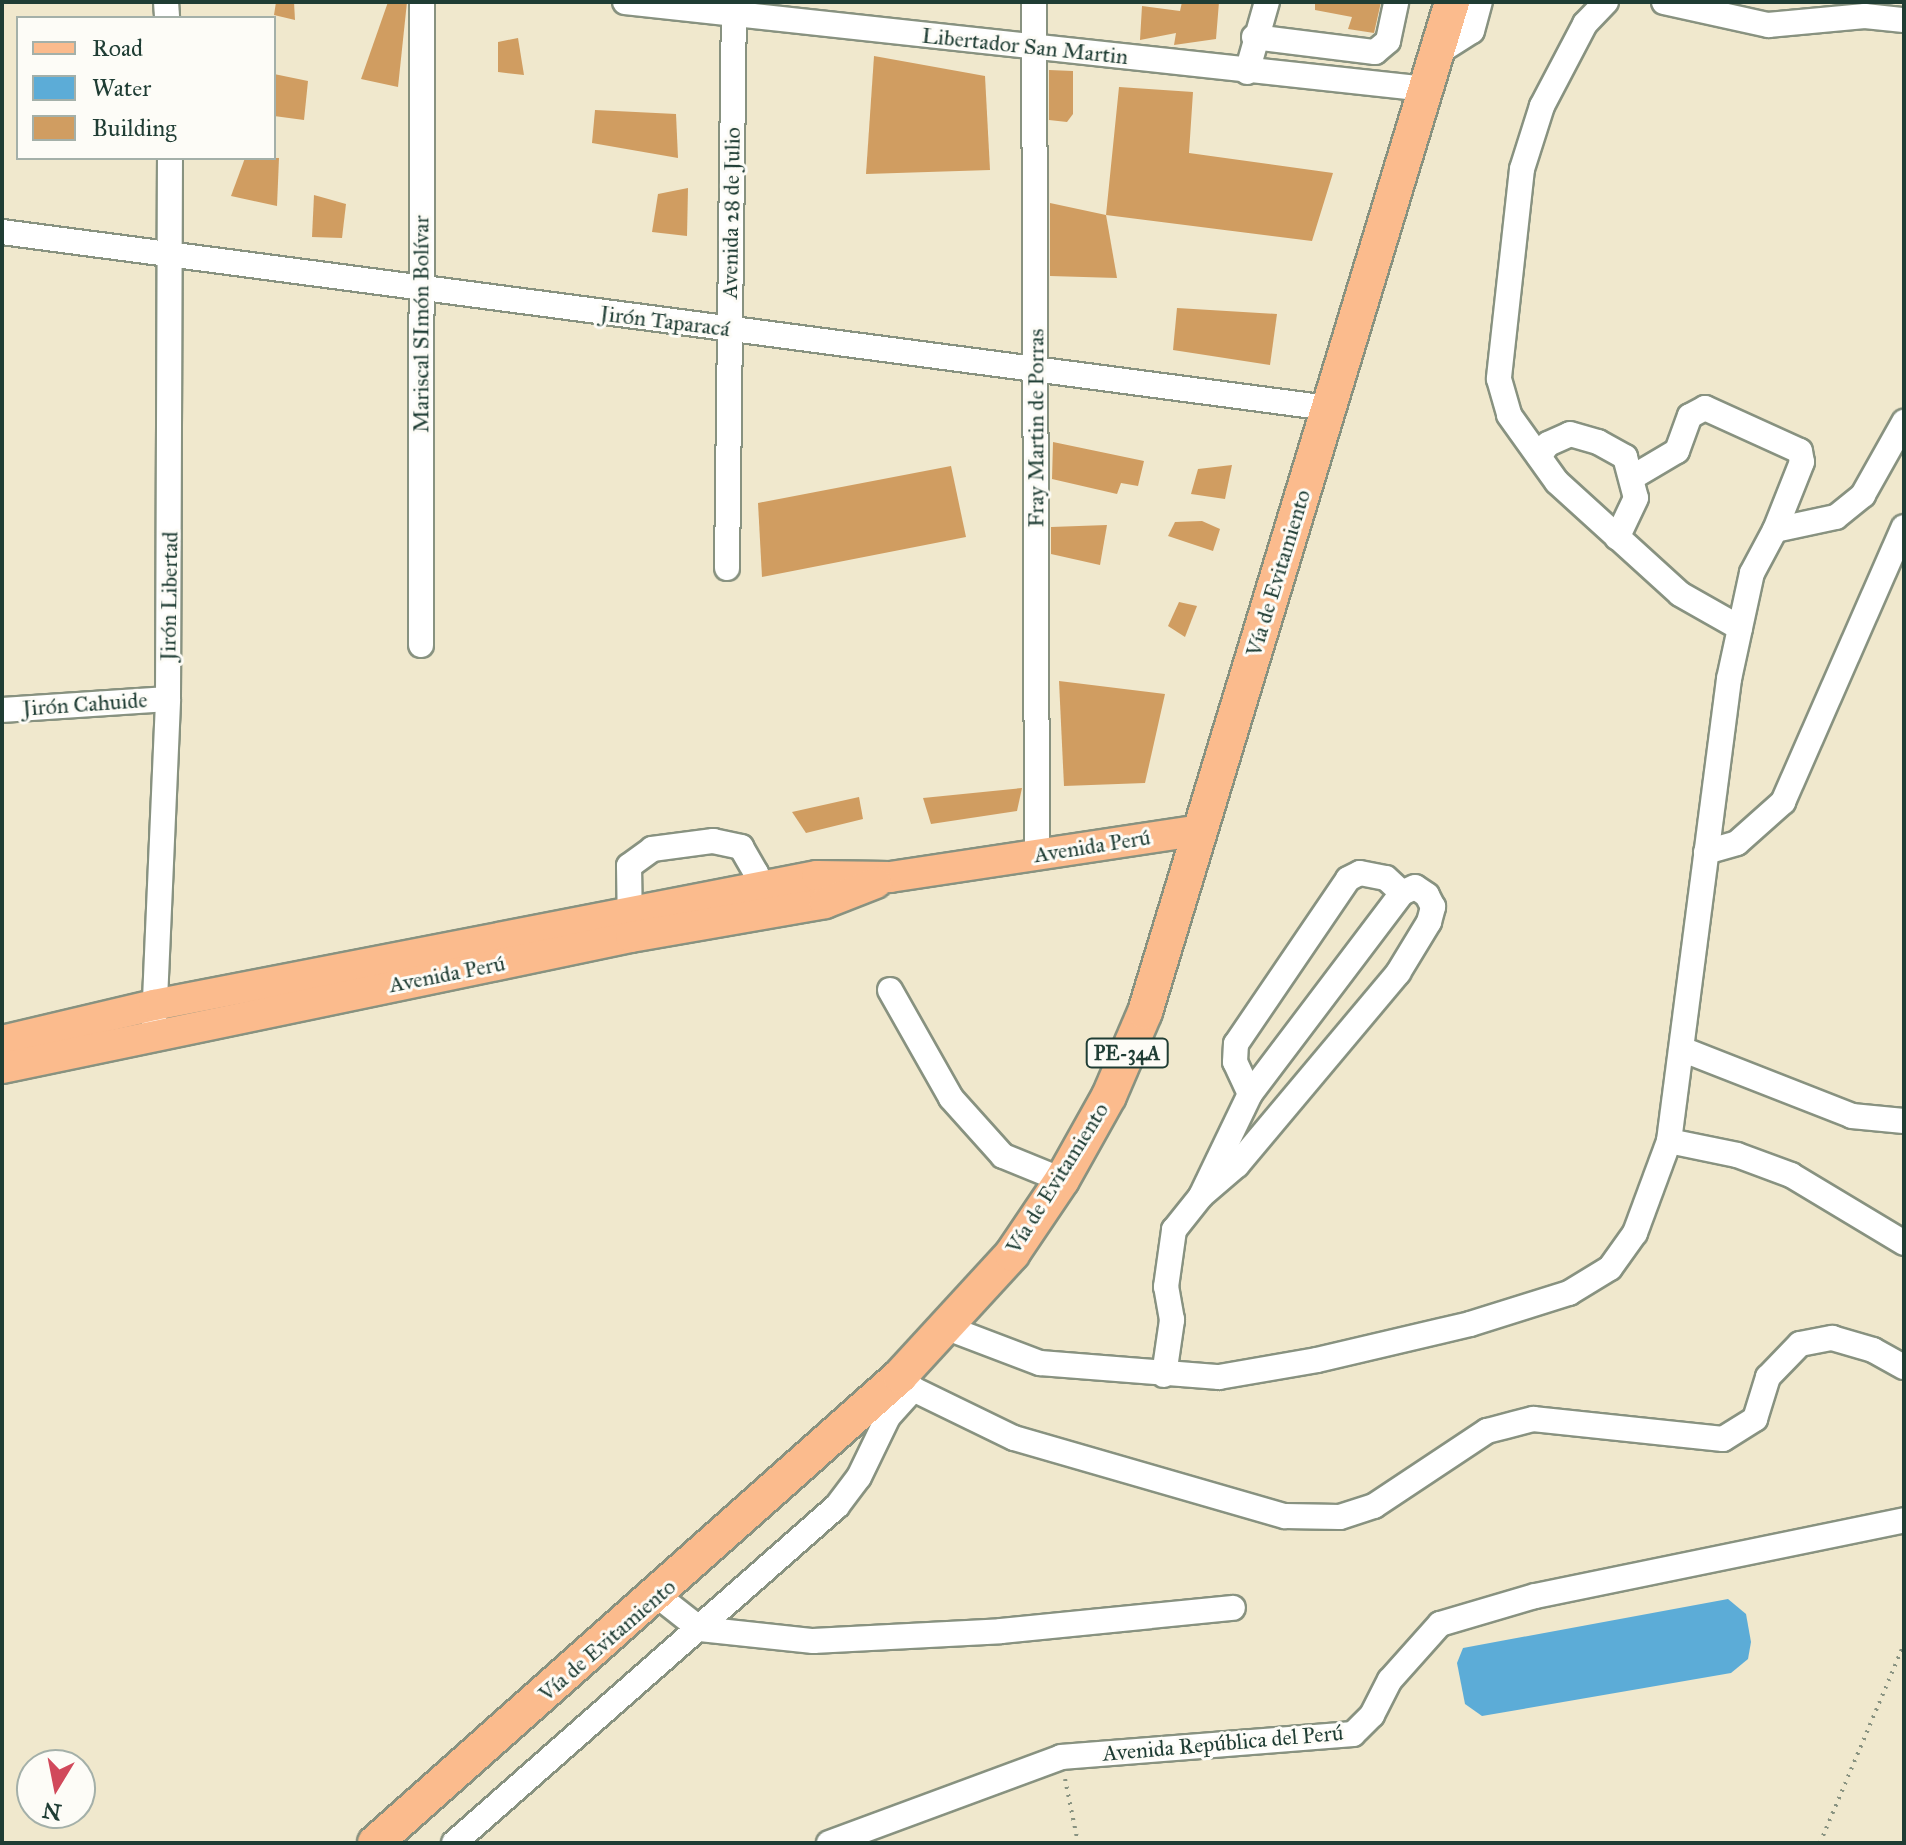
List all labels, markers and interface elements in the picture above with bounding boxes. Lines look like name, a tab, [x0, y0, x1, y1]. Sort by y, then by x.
legend	[16, 16, 276, 160]
street label: Libertador San Martin	[921, 22, 1129, 70]
text: Road	[92, 33, 143, 63]
text: Water	[92, 73, 151, 103]
text: Building	[92, 113, 177, 143]
street label: Avenida 28 de Julio	[716, 127, 746, 299]
street label: Mariscal SImón Bolívar	[408, 215, 434, 433]
street label: Jirón Taparacá	[599, 300, 731, 342]
street label: Fray Martin de Porras	[1023, 329, 1049, 527]
street label: Vía de Evitamiento	[1240, 486, 1316, 660]
street label: Jirón Libertad	[155, 531, 183, 661]
street label: Jirón Cahuide	[22, 686, 148, 722]
street label: Avenida Perú	[1032, 824, 1152, 868]
street label: Avenida Perú	[387, 950, 507, 998]
road number: PE-34A	[1085, 1037, 1169, 1069]
street label: Vía de Evitamiento	[1000, 1098, 1114, 1258]
street label: Vía de Evitamiento	[533, 1573, 681, 1707]
street label: Avenida República del Perú	[1102, 1719, 1344, 1767]
north arrow	[16, 1749, 96, 1829]
text: N	[41, 1796, 64, 1826]

